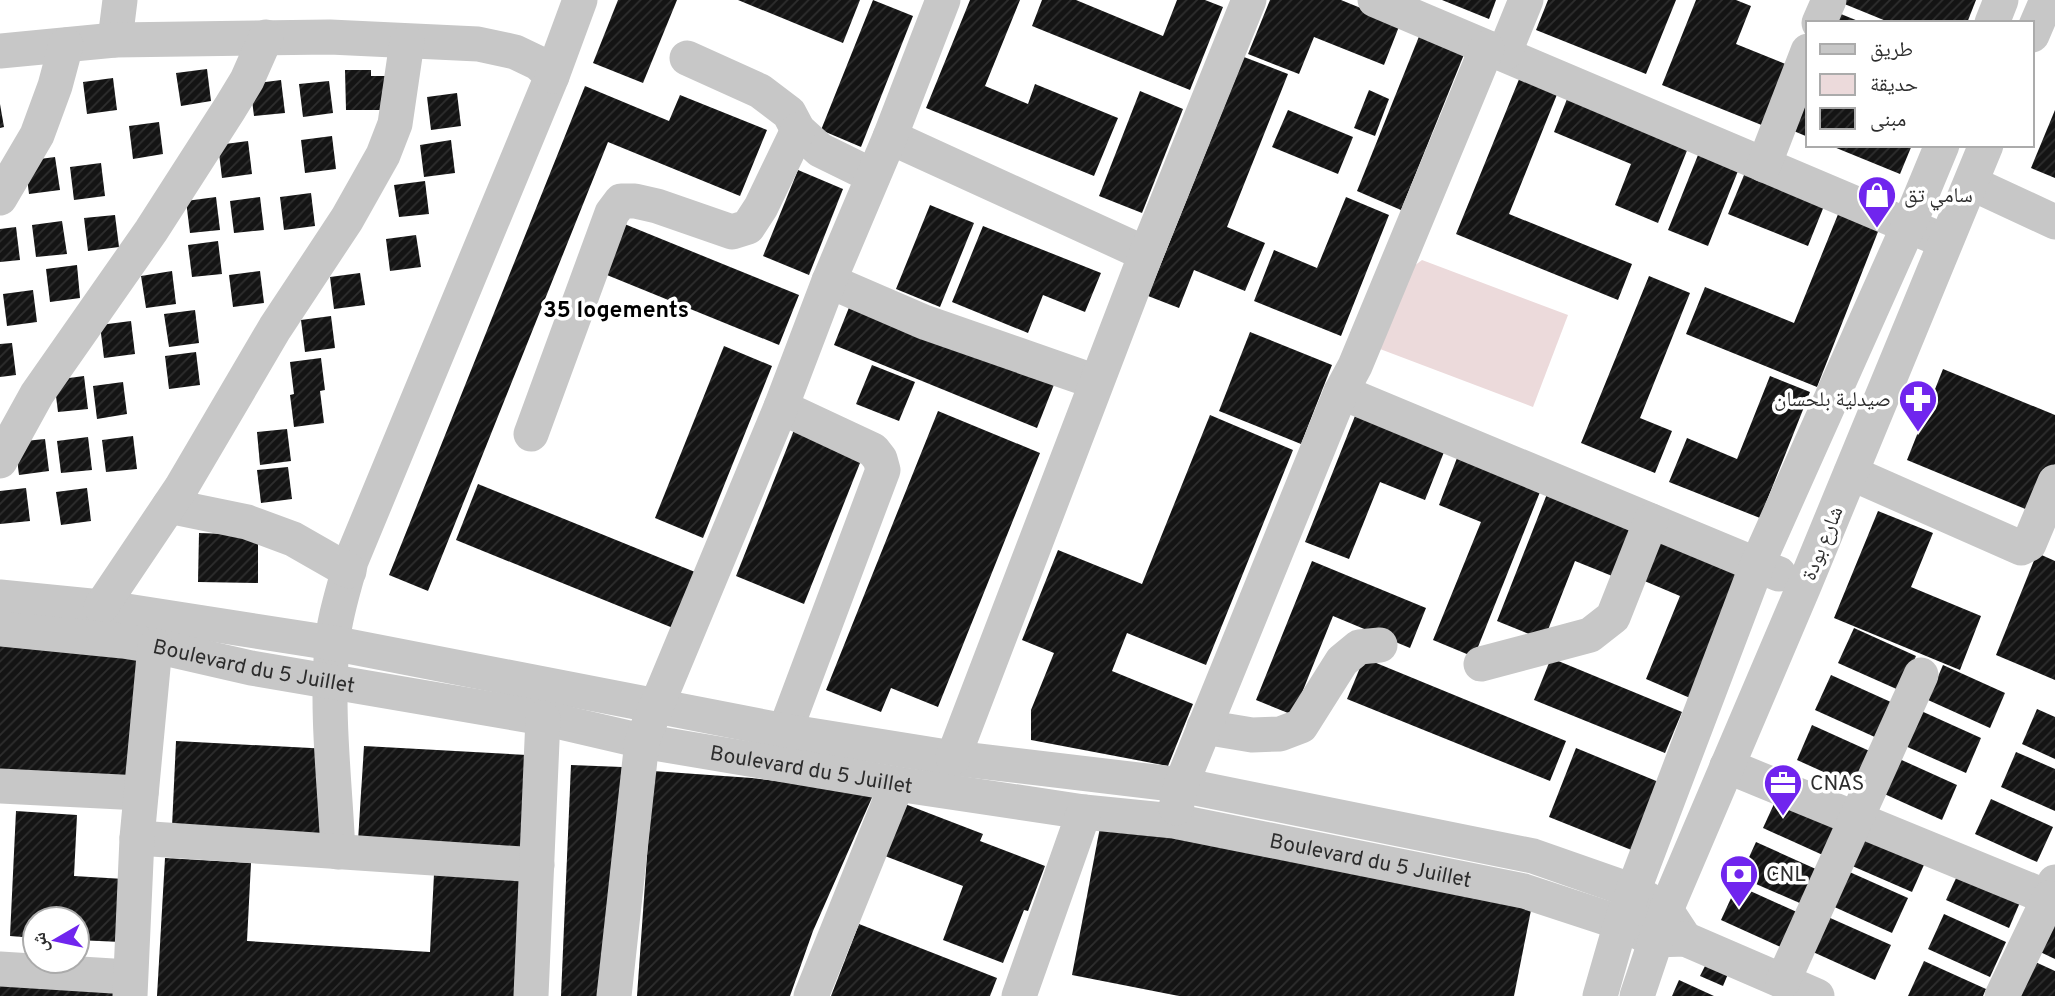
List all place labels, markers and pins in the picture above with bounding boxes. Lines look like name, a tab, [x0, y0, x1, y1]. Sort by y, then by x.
shop icon: سامي تق	[1856, 174, 1898, 229]
place label: سامي تق	[1904, 183, 1973, 211]
pharmacy icon: صيدلية بلحسان	[1897, 378, 1939, 433]
place label: صيدلية بلحسان	[1774, 387, 1891, 414]
office icon: CNAS	[1762, 762, 1804, 817]
place label: CNAS	[1810, 771, 1864, 798]
bank icon: CNL	[1718, 853, 1760, 908]
place label: CNL	[1766, 862, 1806, 889]

